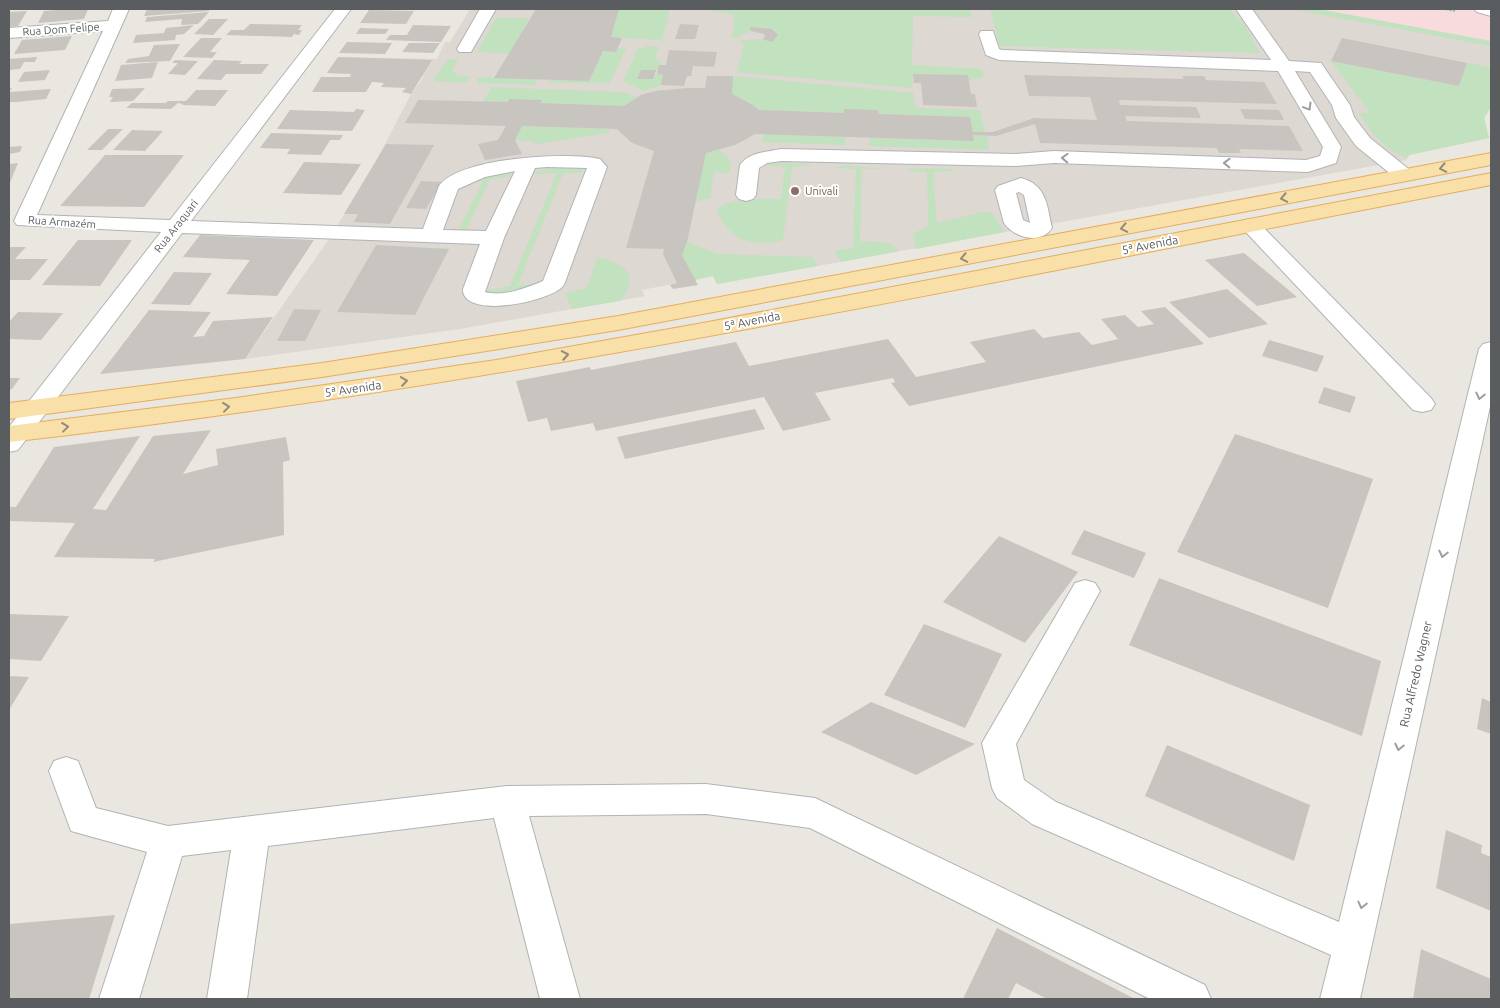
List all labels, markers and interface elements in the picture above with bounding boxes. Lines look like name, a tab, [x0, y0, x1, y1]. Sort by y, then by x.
street label: Rua Dom Felipe	[22, 20, 100, 38]
one-way arrow	[1302, 102, 1312, 111]
one-way arrow	[1060, 152, 1068, 163]
one-way arrow	[1223, 158, 1231, 169]
one-way arrow	[1439, 162, 1448, 173]
marker: Univali	[789, 185, 801, 197]
place label: Univali	[805, 185, 838, 197]
one-way arrow	[1279, 192, 1288, 202]
street label: Rua Araquari	[152, 197, 200, 255]
street label: Rua Armazém	[28, 214, 96, 230]
one-way arrow	[1120, 222, 1128, 233]
street label: 5ª Avenida	[1121, 233, 1179, 256]
one-way arrow	[960, 252, 969, 263]
street label: 5ª Avenida	[723, 309, 781, 332]
one-way arrow	[560, 350, 569, 360]
one-way arrow	[401, 376, 409, 387]
street label: 5ª Avenida	[324, 378, 382, 399]
one-way arrow	[1475, 392, 1486, 401]
one-way arrow	[223, 402, 231, 413]
one-way arrow	[61, 422, 69, 433]
one-way arrow	[1438, 550, 1449, 559]
street label: Rua Alfredo Wagner	[1397, 619, 1434, 728]
one-way arrow	[1394, 742, 1405, 751]
one-way arrow	[1357, 900, 1368, 909]

